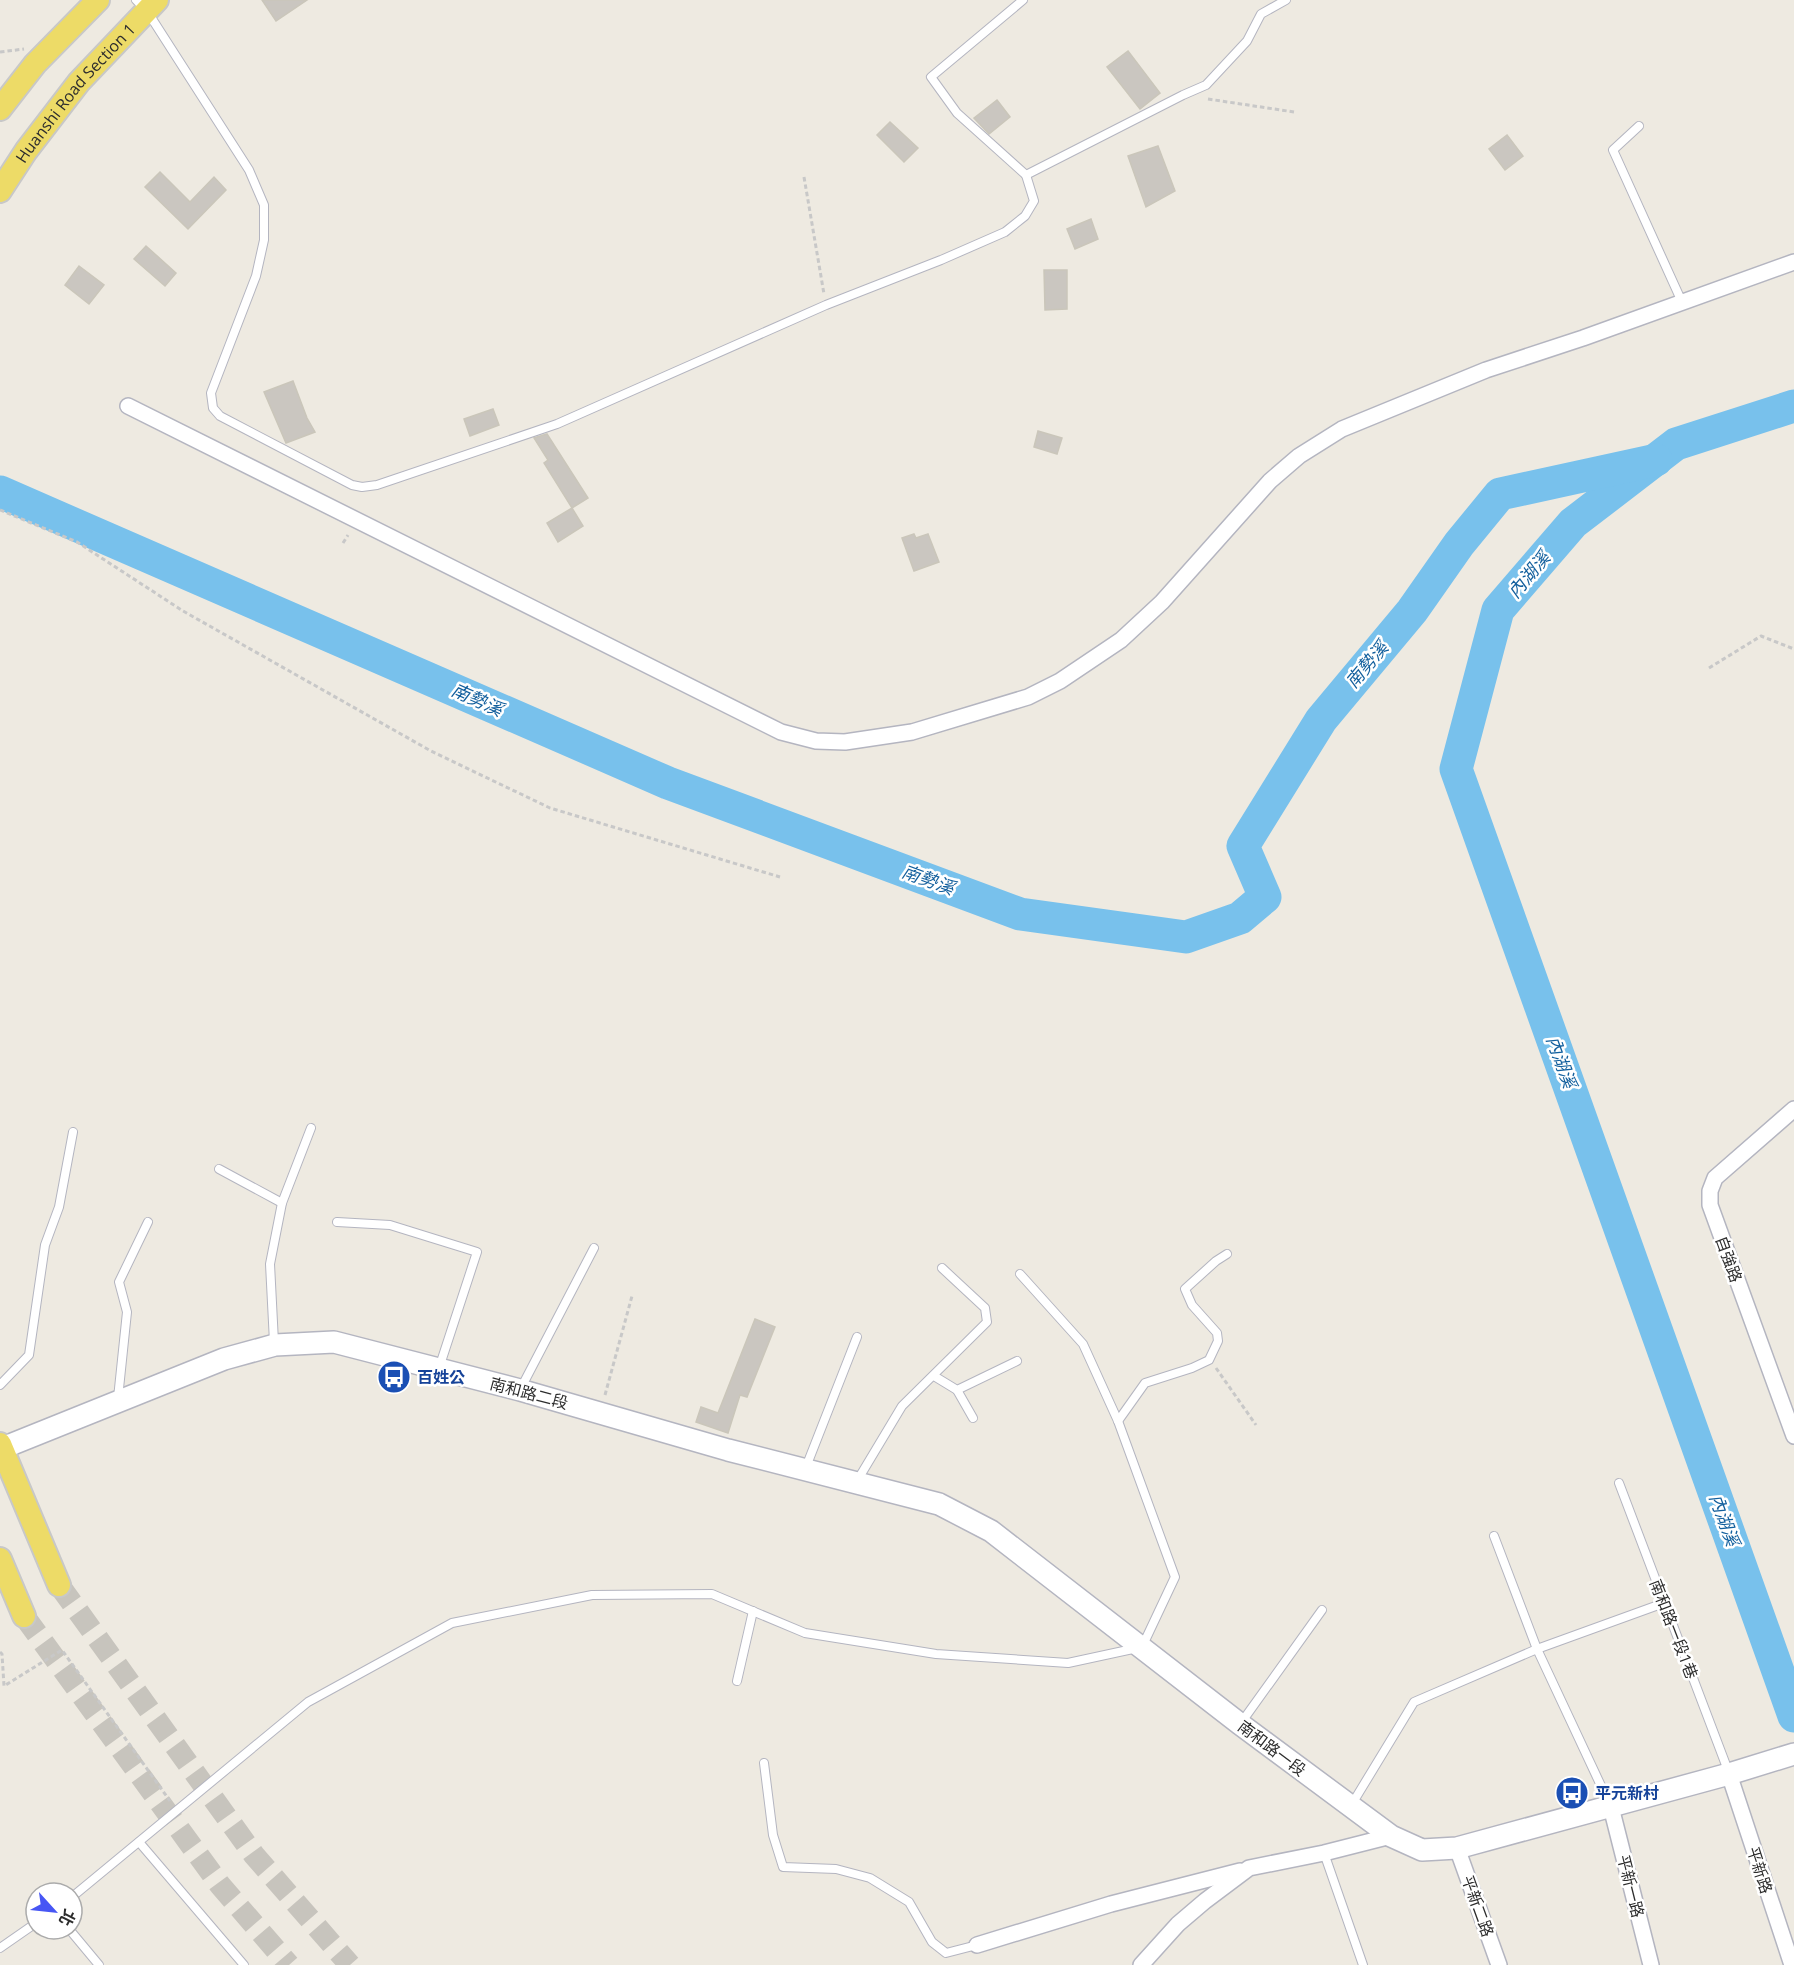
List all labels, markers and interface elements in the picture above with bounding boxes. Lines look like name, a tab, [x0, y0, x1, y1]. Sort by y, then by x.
street label: Huanshi Road Section 1	[10, 18, 140, 167]
water label: 內湖溪	[1502, 544, 1557, 603]
water label: 南勢溪	[1340, 634, 1395, 693]
water label: 南勢溪	[448, 677, 510, 722]
water label: 南勢溪	[899, 859, 961, 901]
water label: 內湖溪	[1541, 1032, 1583, 1094]
street label: 自強路	[1710, 1233, 1748, 1285]
bus stop icon: 百姓公	[376, 1359, 412, 1395]
place label: 百姓公	[417, 1366, 465, 1388]
street label: 南和路二段	[488, 1372, 570, 1414]
water label: 內湖溪	[1704, 1490, 1746, 1552]
street label: 南和路一段1巷	[1645, 1576, 1703, 1682]
street label: 南和路一段	[1233, 1715, 1311, 1781]
bus stop icon: 平元新村	[1554, 1775, 1590, 1811]
place label: 平元新村	[1595, 1782, 1659, 1804]
street label: 平新路	[1742, 1844, 1778, 1896]
street label: 平新一路	[1613, 1852, 1649, 1920]
street label: 平新二路	[1457, 1872, 1499, 1940]
north arrow	[24, 1881, 84, 1941]
text: 北	[54, 1906, 81, 1930]

